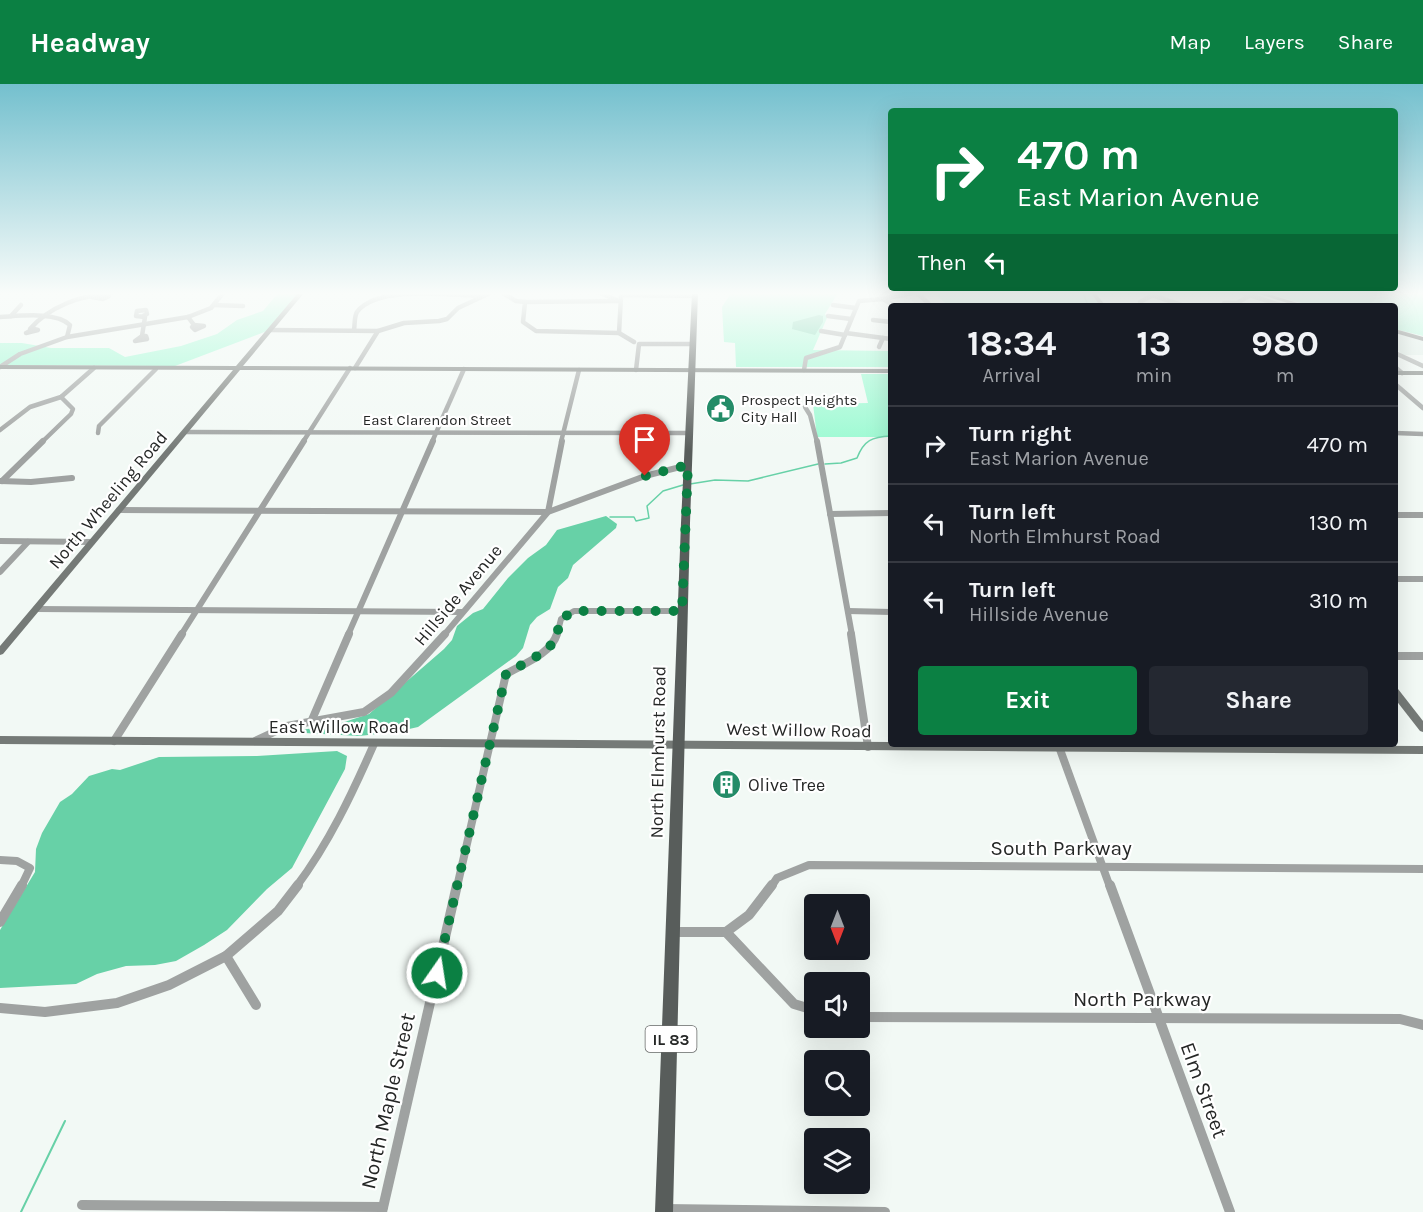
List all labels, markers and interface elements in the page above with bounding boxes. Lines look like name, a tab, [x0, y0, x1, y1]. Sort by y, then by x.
text: Headway	[30, 26, 150, 59]
text: Map	[1169, 30, 1211, 54]
text: Layers	[1244, 30, 1305, 54]
text: Share	[1338, 30, 1393, 54]
text: 470 m	[1017, 130, 1140, 180]
icon: right	[918, 132, 996, 210]
text: East Marion Avenue	[1017, 181, 1260, 213]
icon: left	[979, 246, 1012, 279]
text: Then	[918, 250, 967, 276]
text: 18:34	[967, 322, 1057, 364]
text: 13	[1136, 322, 1171, 364]
text: 980	[1251, 322, 1319, 364]
text: Arrival	[982, 364, 1041, 387]
text: min	[1135, 364, 1172, 387]
text: m	[1276, 364, 1294, 387]
place label: Prospect Heights City Hall	[741, 391, 857, 426]
public building icon: Prospect Heights City Hall	[704, 393, 736, 425]
street label: East Clarendon Street	[363, 411, 512, 429]
pin	[619, 414, 670, 476]
text: Turn right	[969, 421, 1072, 447]
icon: arrive	[628, 423, 661, 456]
street label: North Wheeling Road	[44, 427, 172, 573]
icon: right	[918, 429, 951, 462]
text: 470 m	[1307, 432, 1368, 458]
text: East Marion Avenue	[969, 447, 1149, 470]
text: Turn left	[969, 499, 1056, 525]
icon: left	[918, 507, 951, 540]
text: 130 m	[1309, 510, 1368, 536]
text: North Elmhurst Road	[969, 525, 1161, 548]
street label: Hillside Avenue	[409, 540, 507, 650]
text: Turn left	[969, 577, 1056, 603]
icon: left	[918, 585, 951, 618]
text: 310 m	[1309, 588, 1368, 614]
text: Hillside Avenue	[969, 603, 1109, 626]
street label: North Elmhurst Road	[645, 665, 671, 839]
button: Exit	[918, 666, 1137, 735]
button: Share	[1149, 666, 1368, 735]
street label: East Willow Road	[269, 716, 409, 738]
street label: West Willow Road	[726, 718, 872, 742]
building icon: Olive Tree	[711, 769, 743, 801]
place label: Olive Tree	[748, 774, 825, 796]
street label: South Parkway	[990, 836, 1132, 860]
north arrow	[804, 894, 870, 960]
map controls	[804, 894, 870, 1194]
position arrow	[405, 941, 469, 1005]
button: sound	[804, 972, 870, 1038]
street label: North Parkway	[1073, 987, 1211, 1011]
street label: North Maple Street	[356, 1011, 420, 1191]
road number: IL 83	[646, 1026, 696, 1052]
street label: Elm Street	[1176, 1039, 1232, 1141]
button: search	[804, 1050, 870, 1116]
button: layers	[804, 1128, 870, 1194]

